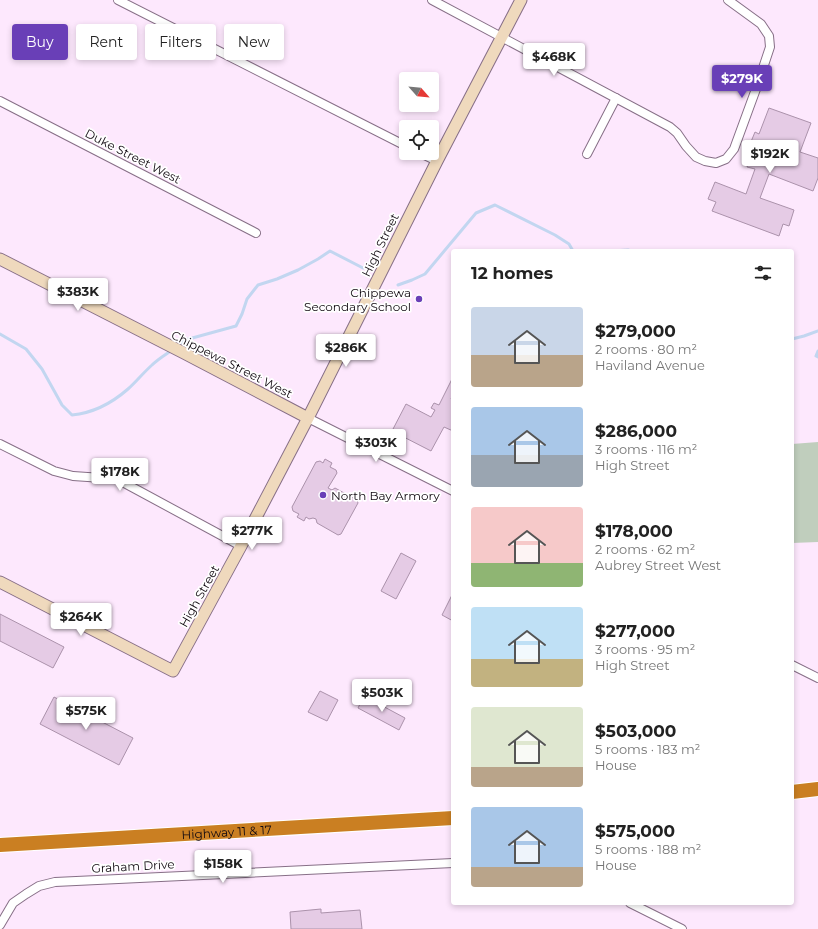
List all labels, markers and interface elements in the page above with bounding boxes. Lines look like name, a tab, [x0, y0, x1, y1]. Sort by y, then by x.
chip: Buy	[12, 24, 68, 60]
chip: Rent	[76, 24, 137, 60]
chip: Filters	[145, 24, 216, 60]
chip: New	[224, 24, 284, 60]
pin: $468K	[526, 43, 582, 77]
text: $468K	[532, 48, 576, 64]
pin: $279K	[714, 65, 770, 99]
text: $279K	[721, 70, 763, 86]
north arrow	[399, 72, 439, 112]
map controls	[399, 72, 439, 160]
button: locate	[399, 120, 439, 160]
street label: Duke Street West	[83, 125, 183, 187]
pin: $192K	[742, 140, 798, 174]
text: $192K	[751, 145, 789, 161]
street label: High Street	[358, 211, 402, 279]
icon: filters	[752, 262, 774, 284]
text: 12 homes	[471, 263, 553, 283]
pin: $383K	[50, 278, 106, 312]
text: $383K	[57, 283, 99, 299]
place label: Chippewa Secondary School	[304, 285, 411, 314]
marker: Chippewa Secondary School	[414, 294, 424, 304]
text: $279,000	[595, 321, 676, 341]
icon: home	[503, 323, 551, 371]
street label: Chippewa Street West	[169, 327, 295, 401]
pin: $286K	[318, 334, 374, 368]
text: $286K	[325, 339, 367, 355]
text: 2 rooms · 80 m²	[595, 341, 697, 357]
text: Haviland Avenue	[595, 357, 705, 373]
text: $286,000	[595, 421, 677, 441]
icon: home	[503, 423, 551, 471]
pin: $303K	[348, 429, 404, 463]
text: $303K	[355, 434, 397, 450]
text: 3 rooms · 116 m²	[595, 441, 697, 457]
text: High Street	[595, 457, 669, 473]
pin: $178K	[92, 458, 148, 492]
text: $178K	[100, 463, 140, 479]
place label: North Bay Armory	[331, 488, 440, 503]
marker: North Bay Armory	[318, 490, 328, 500]
pin: $277K	[224, 517, 280, 551]
text: $178,000	[595, 521, 673, 541]
text: $277K	[231, 522, 273, 538]
icon: home	[503, 523, 551, 571]
text: 2 rooms · 62 m²	[595, 541, 695, 557]
text: Aubrey Street West	[595, 557, 721, 573]
street label: High Street	[176, 562, 222, 630]
pin: $264K	[53, 603, 109, 637]
text: $264K	[60, 608, 102, 624]
text: $277,000	[595, 621, 675, 641]
icon: home	[503, 623, 551, 671]
text: 3 rooms · 95 m²	[595, 641, 695, 657]
text: High Street	[595, 657, 669, 673]
pin: $503K	[354, 679, 410, 713]
text: $503K	[361, 684, 403, 700]
pin: $575K	[58, 697, 114, 731]
text: $575K	[65, 702, 107, 718]
text: $503,000	[595, 721, 676, 741]
icon: home	[503, 723, 551, 771]
text: 5 rooms · 183 m²	[595, 741, 700, 757]
text: House	[595, 757, 637, 773]
street label: Highway 11 & 17	[181, 821, 272, 842]
text: $575,000	[595, 821, 675, 841]
icon: home	[503, 823, 551, 871]
text: 5 rooms · 188 m²	[595, 841, 701, 857]
pin: $158K	[195, 850, 251, 884]
text: $158K	[203, 855, 243, 871]
street label: Graham Drive	[91, 856, 175, 876]
text: House	[595, 857, 637, 873]

